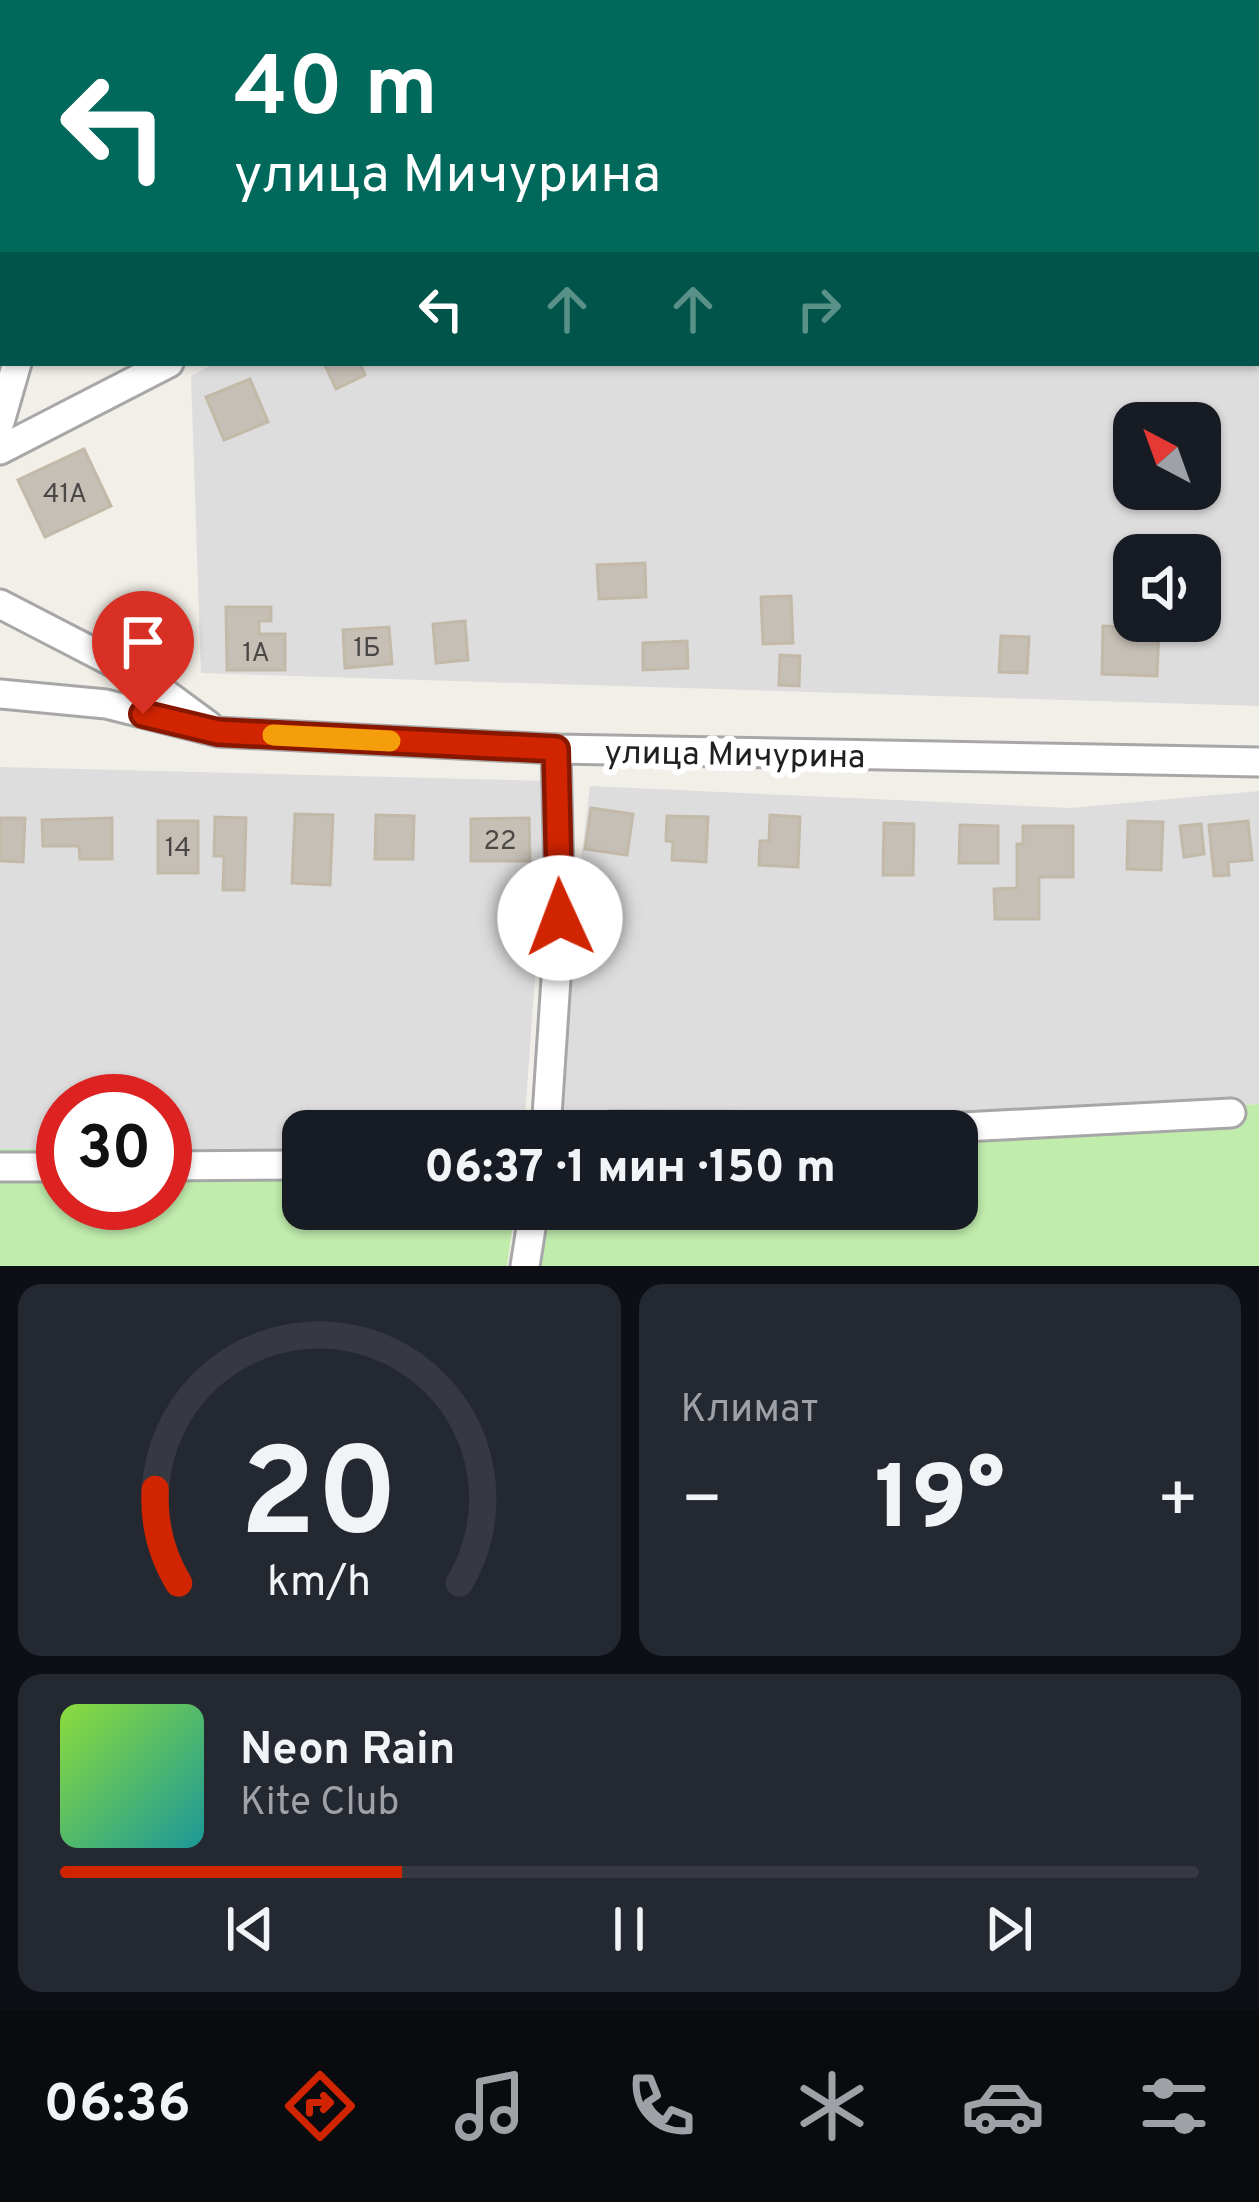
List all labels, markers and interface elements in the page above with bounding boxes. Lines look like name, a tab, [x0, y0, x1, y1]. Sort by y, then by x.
text: 40 m	[234, 39, 438, 145]
icon: left	[36, 48, 192, 204]
text: улица Мичурина	[234, 143, 661, 212]
icon: left	[408, 276, 474, 342]
icon: ahead	[534, 276, 600, 342]
icon: ahead	[660, 276, 726, 342]
icon: right	[786, 276, 852, 342]
north arrow	[1113, 402, 1221, 510]
map controls	[1113, 402, 1221, 642]
house number: 41А	[43, 478, 87, 512]
button: sound	[1113, 534, 1221, 642]
pin	[92, 591, 194, 714]
icon: arrive	[110, 609, 176, 675]
house number: 1Б	[353, 632, 381, 666]
house number: 1А	[242, 637, 270, 671]
street label: улица Мичурина	[604, 734, 866, 780]
house number: 22	[483, 825, 517, 859]
house number: 14	[165, 832, 191, 866]
position arrow	[497, 855, 623, 981]
speed limit sign: 30	[36, 1074, 192, 1230]
text: 06:37 · 1 мин · 150 m	[424, 1141, 836, 1198]
text: Климат	[681, 1387, 818, 1436]
text: 20	[240, 1422, 398, 1580]
text: 19°	[875, 1447, 1005, 1560]
text: −	[681, 1462, 723, 1545]
text: +	[1156, 1462, 1199, 1545]
text: km/h	[267, 1557, 371, 1611]
text: Neon Rain	[240, 1723, 456, 1780]
text: Kite Club	[240, 1780, 399, 1829]
icon: previous	[217, 1896, 283, 1962]
icon: pause	[596, 1896, 662, 1962]
icon: next	[976, 1896, 1042, 1962]
icon: directions	[278, 2064, 362, 2148]
icon: music	[448, 2064, 532, 2148]
icon: phone	[619, 2064, 703, 2148]
icon: climate	[790, 2064, 874, 2148]
icon: car	[961, 2064, 1045, 2148]
icon: filters	[1132, 2064, 1216, 2148]
text: 06:36	[43, 2072, 191, 2141]

